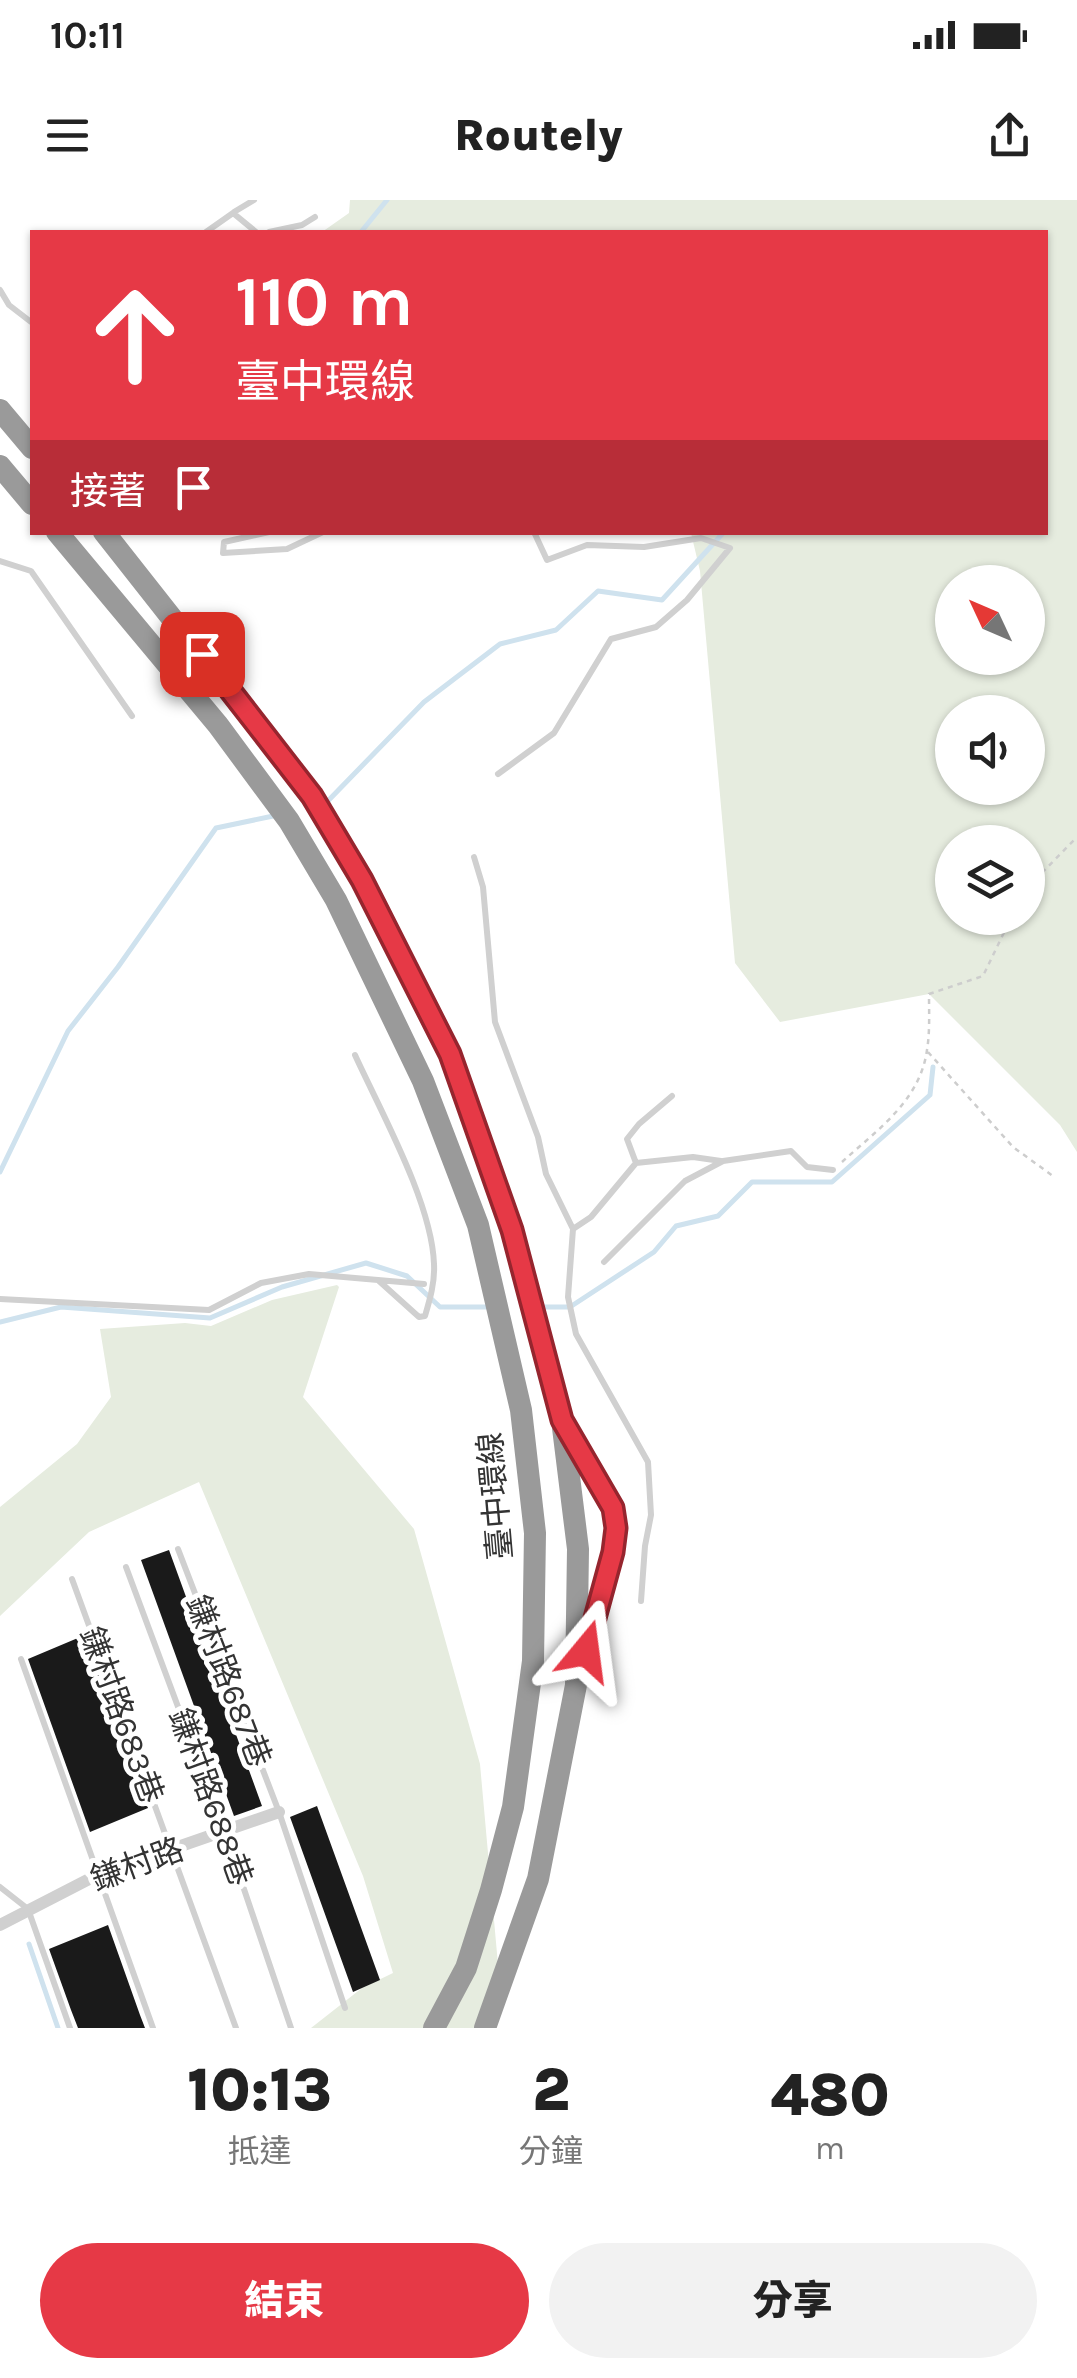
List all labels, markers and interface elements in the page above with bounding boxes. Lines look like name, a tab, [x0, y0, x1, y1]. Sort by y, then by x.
text: 10:11	[50, 13, 125, 58]
icon: menu	[40, 108, 95, 163]
icon: share	[982, 108, 1037, 163]
text: Routely	[454, 109, 623, 161]
text: 110 m	[235, 261, 413, 343]
icon: ahead	[70, 270, 200, 400]
text: 臺中環線	[235, 356, 415, 408]
icon: arrive	[166, 460, 221, 515]
text: 接著	[70, 469, 146, 514]
north arrow	[935, 565, 1045, 675]
map controls	[935, 565, 1045, 935]
pin	[160, 612, 245, 697]
icon: arrive	[175, 627, 230, 682]
button: sound	[935, 695, 1045, 805]
button: layers	[935, 825, 1045, 935]
street label: 臺中環線	[471, 1431, 520, 1561]
street label: 鎌村路687巷	[179, 1590, 278, 1772]
position arrow	[534, 1599, 638, 1703]
street label: 鎌村路683巷	[73, 1622, 171, 1808]
street label: 鎌村路688巷	[161, 1704, 260, 1891]
street label: 鎌村路	[86, 1831, 189, 1898]
text: 10:13	[187, 2055, 332, 2125]
text: 2	[532, 2055, 570, 2125]
text: 480	[770, 2060, 890, 2130]
text: m	[815, 2130, 845, 2167]
text: 抵達	[228, 2133, 292, 2170]
text: 分鐘	[519, 2133, 583, 2170]
button: 結束	[40, 2243, 529, 2358]
button: 分享	[549, 2243, 1037, 2358]

